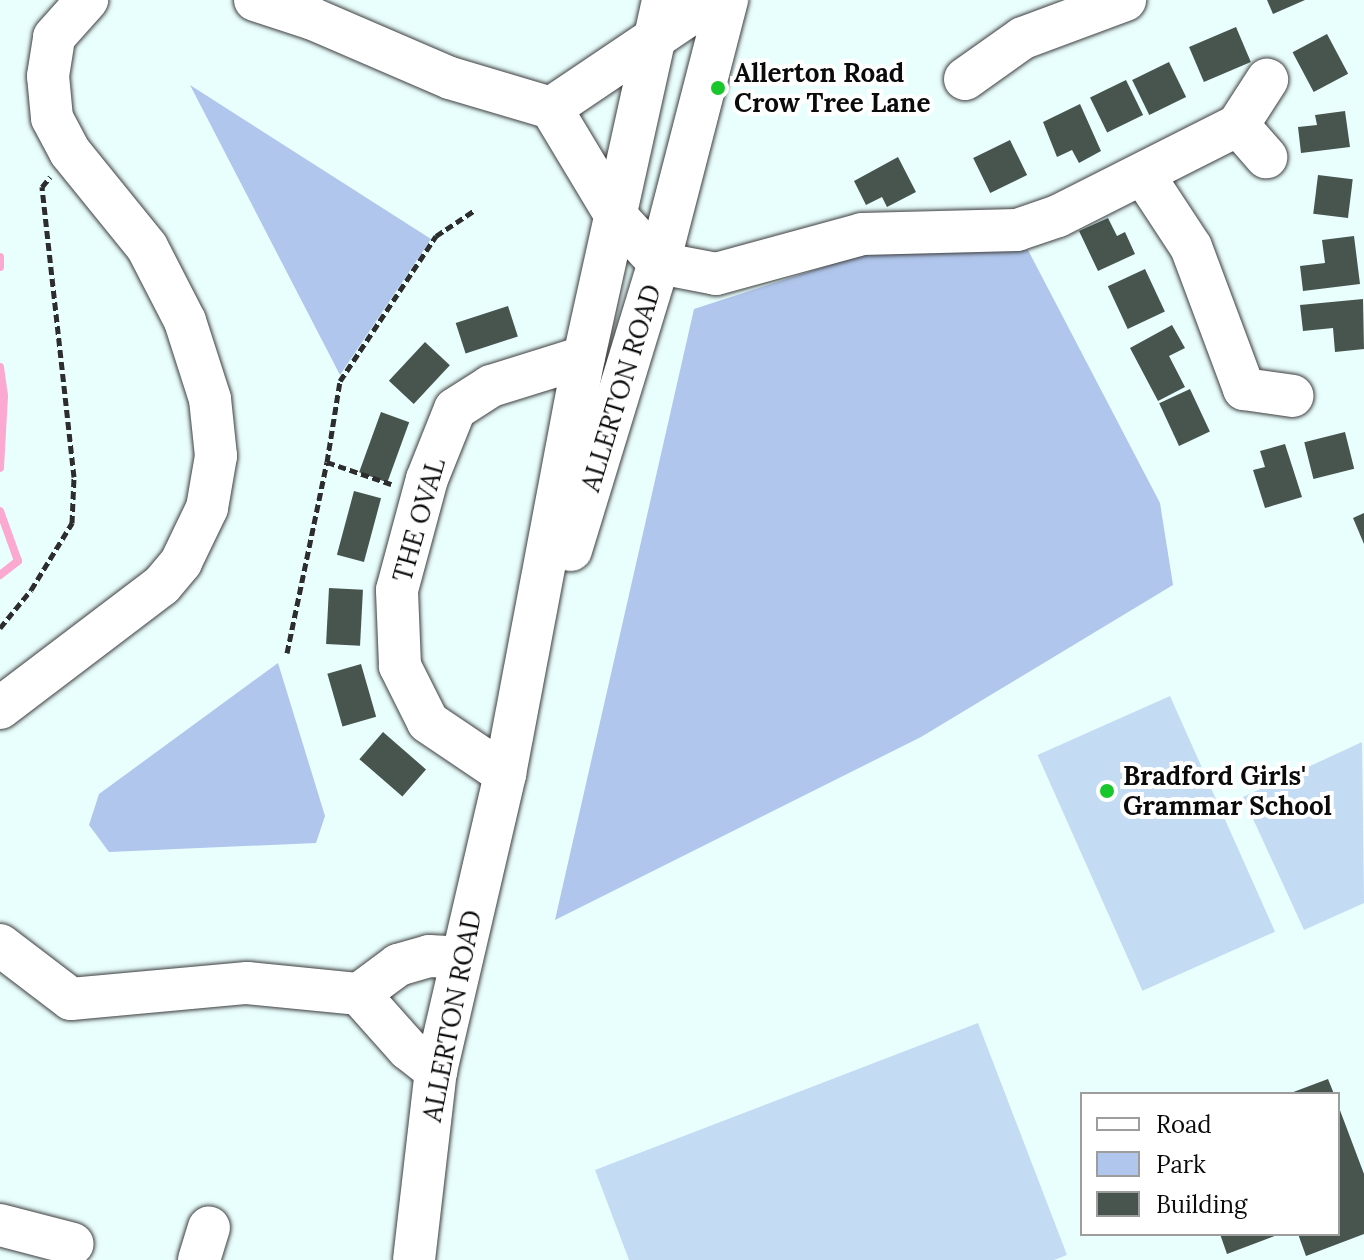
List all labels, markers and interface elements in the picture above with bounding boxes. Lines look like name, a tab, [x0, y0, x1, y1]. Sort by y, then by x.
place label: Allerton Road Crow Tree Lane	[734, 57, 930, 118]
marker: Allerton Road Crow Tree Lane	[709, 79, 727, 97]
street label: ALLERTON ROAD	[575, 281, 667, 495]
street label: THE OVAL	[386, 454, 452, 586]
place label: Bradford Girls' Grammar School	[1123, 760, 1332, 822]
marker: Bradford Girls' Grammar School	[1098, 782, 1116, 800]
street label: ALLERTON ROAD	[416, 908, 488, 1124]
legend	[1080, 1092, 1340, 1236]
text: Road	[1156, 1109, 1212, 1140]
text: Park	[1156, 1149, 1206, 1180]
text: Building	[1156, 1189, 1247, 1220]

